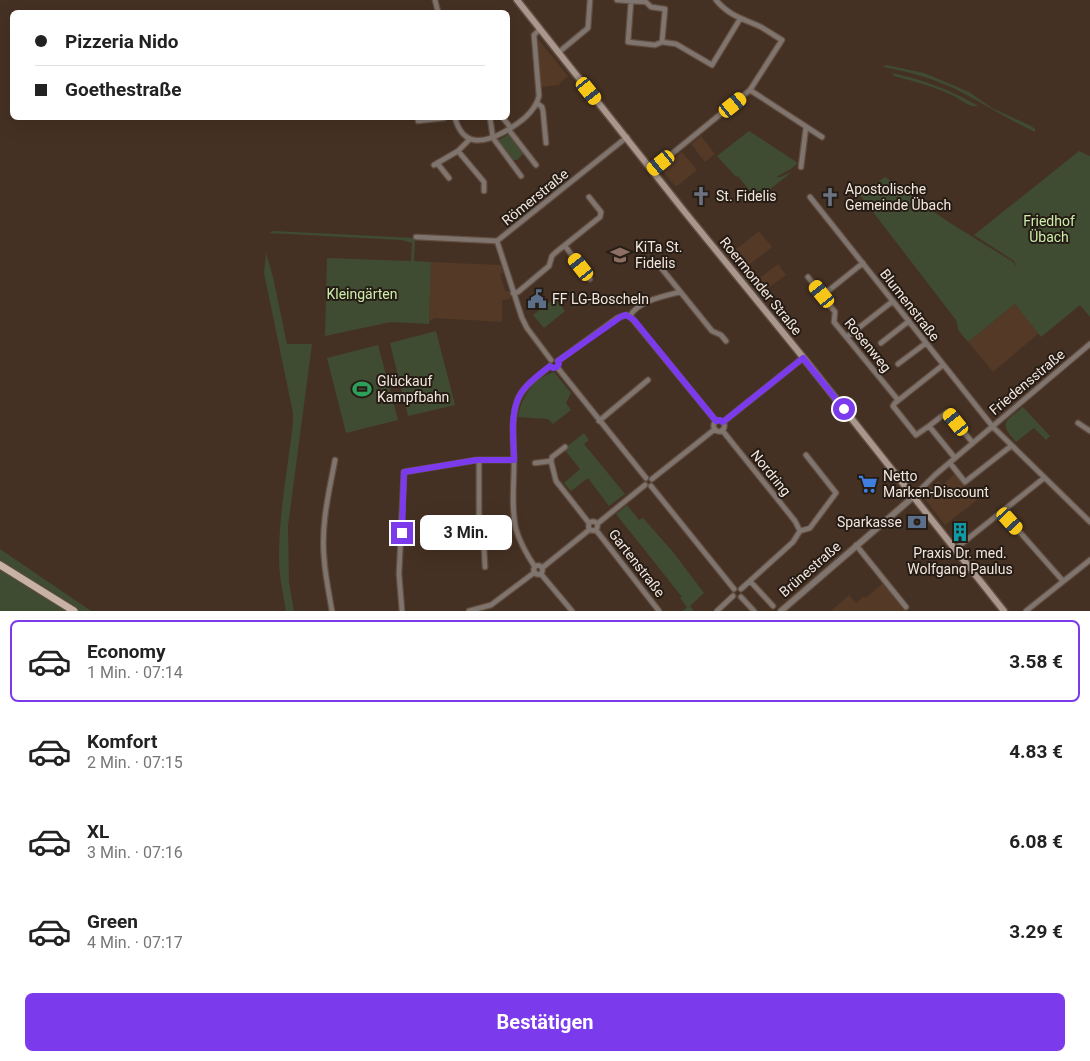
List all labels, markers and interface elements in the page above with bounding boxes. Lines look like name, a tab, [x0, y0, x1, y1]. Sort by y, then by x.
text: Pizzeria Nido	[65, 30, 178, 53]
car	[573, 75, 604, 107]
text: Goethestraße	[65, 78, 182, 101]
car	[716, 90, 749, 120]
car	[644, 148, 677, 178]
street label: Römerstraße	[499, 165, 571, 229]
place label: Apostolische Gemeinde Übach	[845, 181, 951, 213]
church icon: St. Fidelis	[690, 185, 712, 207]
church icon: Apostolische Gemeinde Übach	[819, 186, 841, 208]
place label: St. Fidelis	[716, 188, 777, 204]
park label: Friedhof Übach	[1023, 213, 1075, 245]
street label: Roermonder Straße	[717, 234, 805, 338]
place label: KiTa St. Fidelis	[635, 239, 682, 271]
school or university icon: KiTa St. Fidelis	[609, 244, 631, 266]
car	[565, 251, 596, 283]
street label: Blumenstraße	[877, 266, 943, 344]
car	[806, 278, 837, 310]
park label: Kleingärten	[326, 286, 398, 302]
public building icon: FF LG-Boscheln	[526, 288, 548, 310]
place label: FF LG-Boscheln	[552, 291, 649, 307]
street label: Rosenweg	[841, 315, 895, 375]
street label: Friedensstraße	[986, 346, 1068, 418]
place label: Glückauf Kampfbahn	[377, 373, 449, 405]
sports icon: Glückauf Kampfbahn	[351, 378, 373, 400]
route start	[833, 398, 855, 420]
car	[940, 406, 971, 438]
street label: Nordring	[748, 447, 794, 499]
place label: Netto Marken-Discount	[883, 468, 989, 500]
supermarket icon: Netto Marken-Discount	[857, 473, 879, 495]
car	[994, 505, 1025, 537]
bank icon: Sparkasse	[906, 511, 928, 533]
place label: Sparkasse	[837, 514, 902, 530]
callout: 3 Min.	[420, 516, 512, 550]
building icon: Praxis Dr. med. Wolfgang Paulus	[949, 521, 971, 543]
route end	[391, 522, 413, 544]
text: 3 Min.	[443, 523, 489, 542]
street label: Gartenstraße	[606, 526, 668, 600]
street label: Brünestraße	[776, 538, 844, 600]
place label: Praxis Dr. med. Wolfgang Paulus	[907, 545, 1013, 577]
icon: car	[27, 639, 72, 684]
text: Economy	[87, 640, 166, 663]
text: 3.58 €	[1009, 650, 1063, 673]
text: 1 Min. · 07:14	[87, 663, 183, 682]
icon: car	[27, 729, 72, 774]
text: Komfort	[87, 730, 157, 753]
text: 4.83 €	[1009, 740, 1063, 763]
text: 2 Min. · 07:15	[87, 753, 183, 772]
icon: car	[27, 819, 72, 864]
text: XL	[87, 820, 109, 843]
text: 6.08 €	[1009, 830, 1063, 853]
text: 3 Min. · 07:16	[87, 843, 183, 862]
icon: car	[27, 909, 72, 954]
text: Green	[87, 910, 138, 933]
text: 3.29 €	[1009, 920, 1063, 943]
text: 4 Min. · 07:17	[87, 933, 183, 952]
button: Bestätigen	[25, 993, 1065, 1051]

